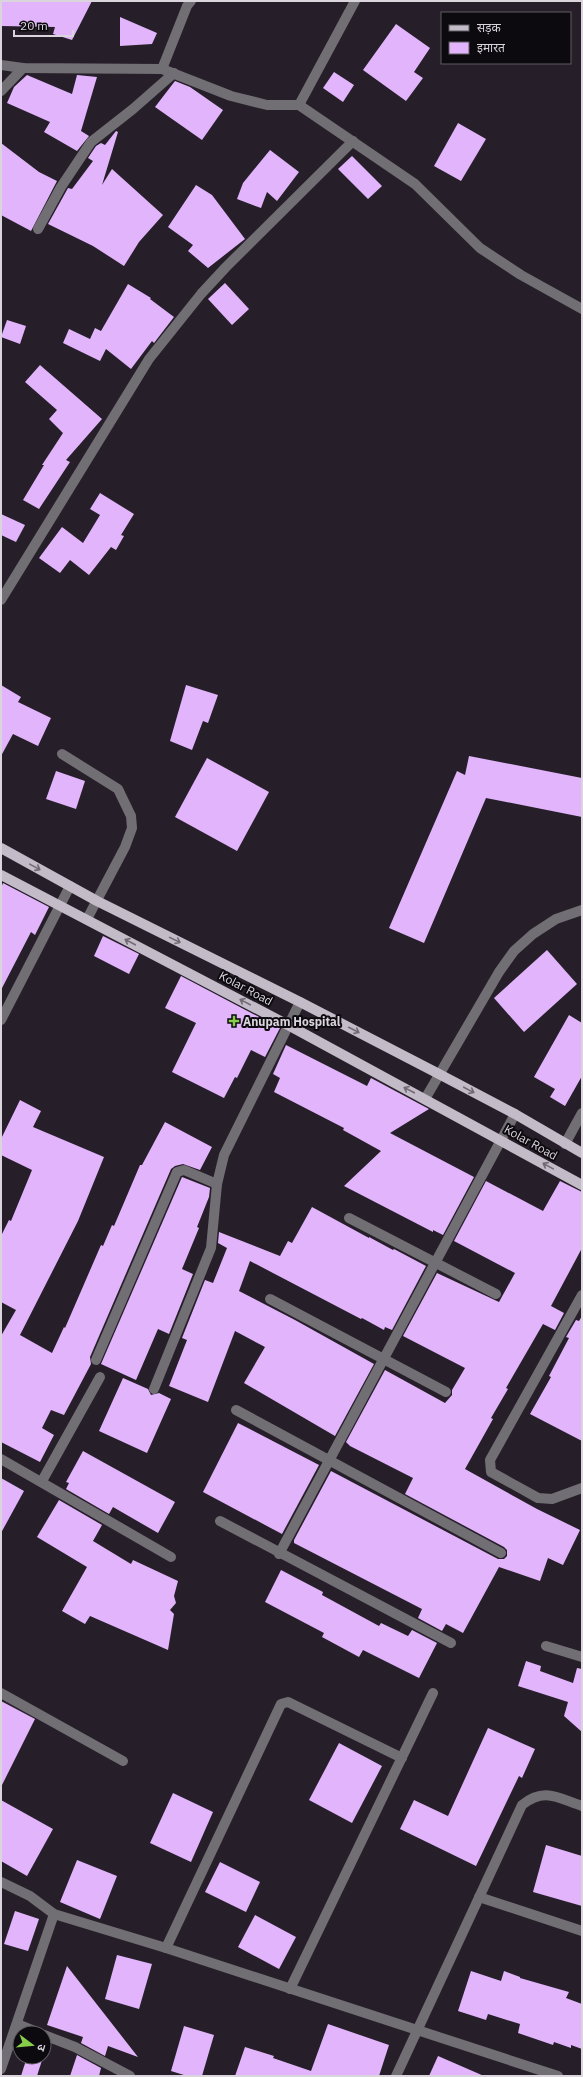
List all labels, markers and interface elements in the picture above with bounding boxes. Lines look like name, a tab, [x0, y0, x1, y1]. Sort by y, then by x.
scale bar	[14, 12, 73, 38]
legend	[441, 12, 571, 64]
text: 20 m	[20, 18, 48, 33]
text: सड़क	[477, 20, 502, 35]
text: इमारत	[477, 40, 506, 55]
one-way arrow	[29, 863, 41, 871]
one-way arrow	[169, 937, 181, 944]
one-way arrow	[124, 938, 136, 945]
street label: Kolar Road	[217, 968, 275, 1008]
one-way arrow	[239, 998, 251, 1005]
place label: Anupam Hospital	[243, 1014, 341, 1029]
marker: Anupam Hospital	[228, 1015, 240, 1027]
one-way arrow	[348, 1027, 360, 1034]
one-way arrow	[403, 1086, 415, 1093]
one-way arrow	[463, 1087, 475, 1094]
street label: Kolar Road	[502, 1121, 560, 1163]
one-way arrow	[542, 1161, 554, 1169]
north arrow	[12, 2025, 52, 2065]
text: उ	[34, 2043, 49, 2053]

